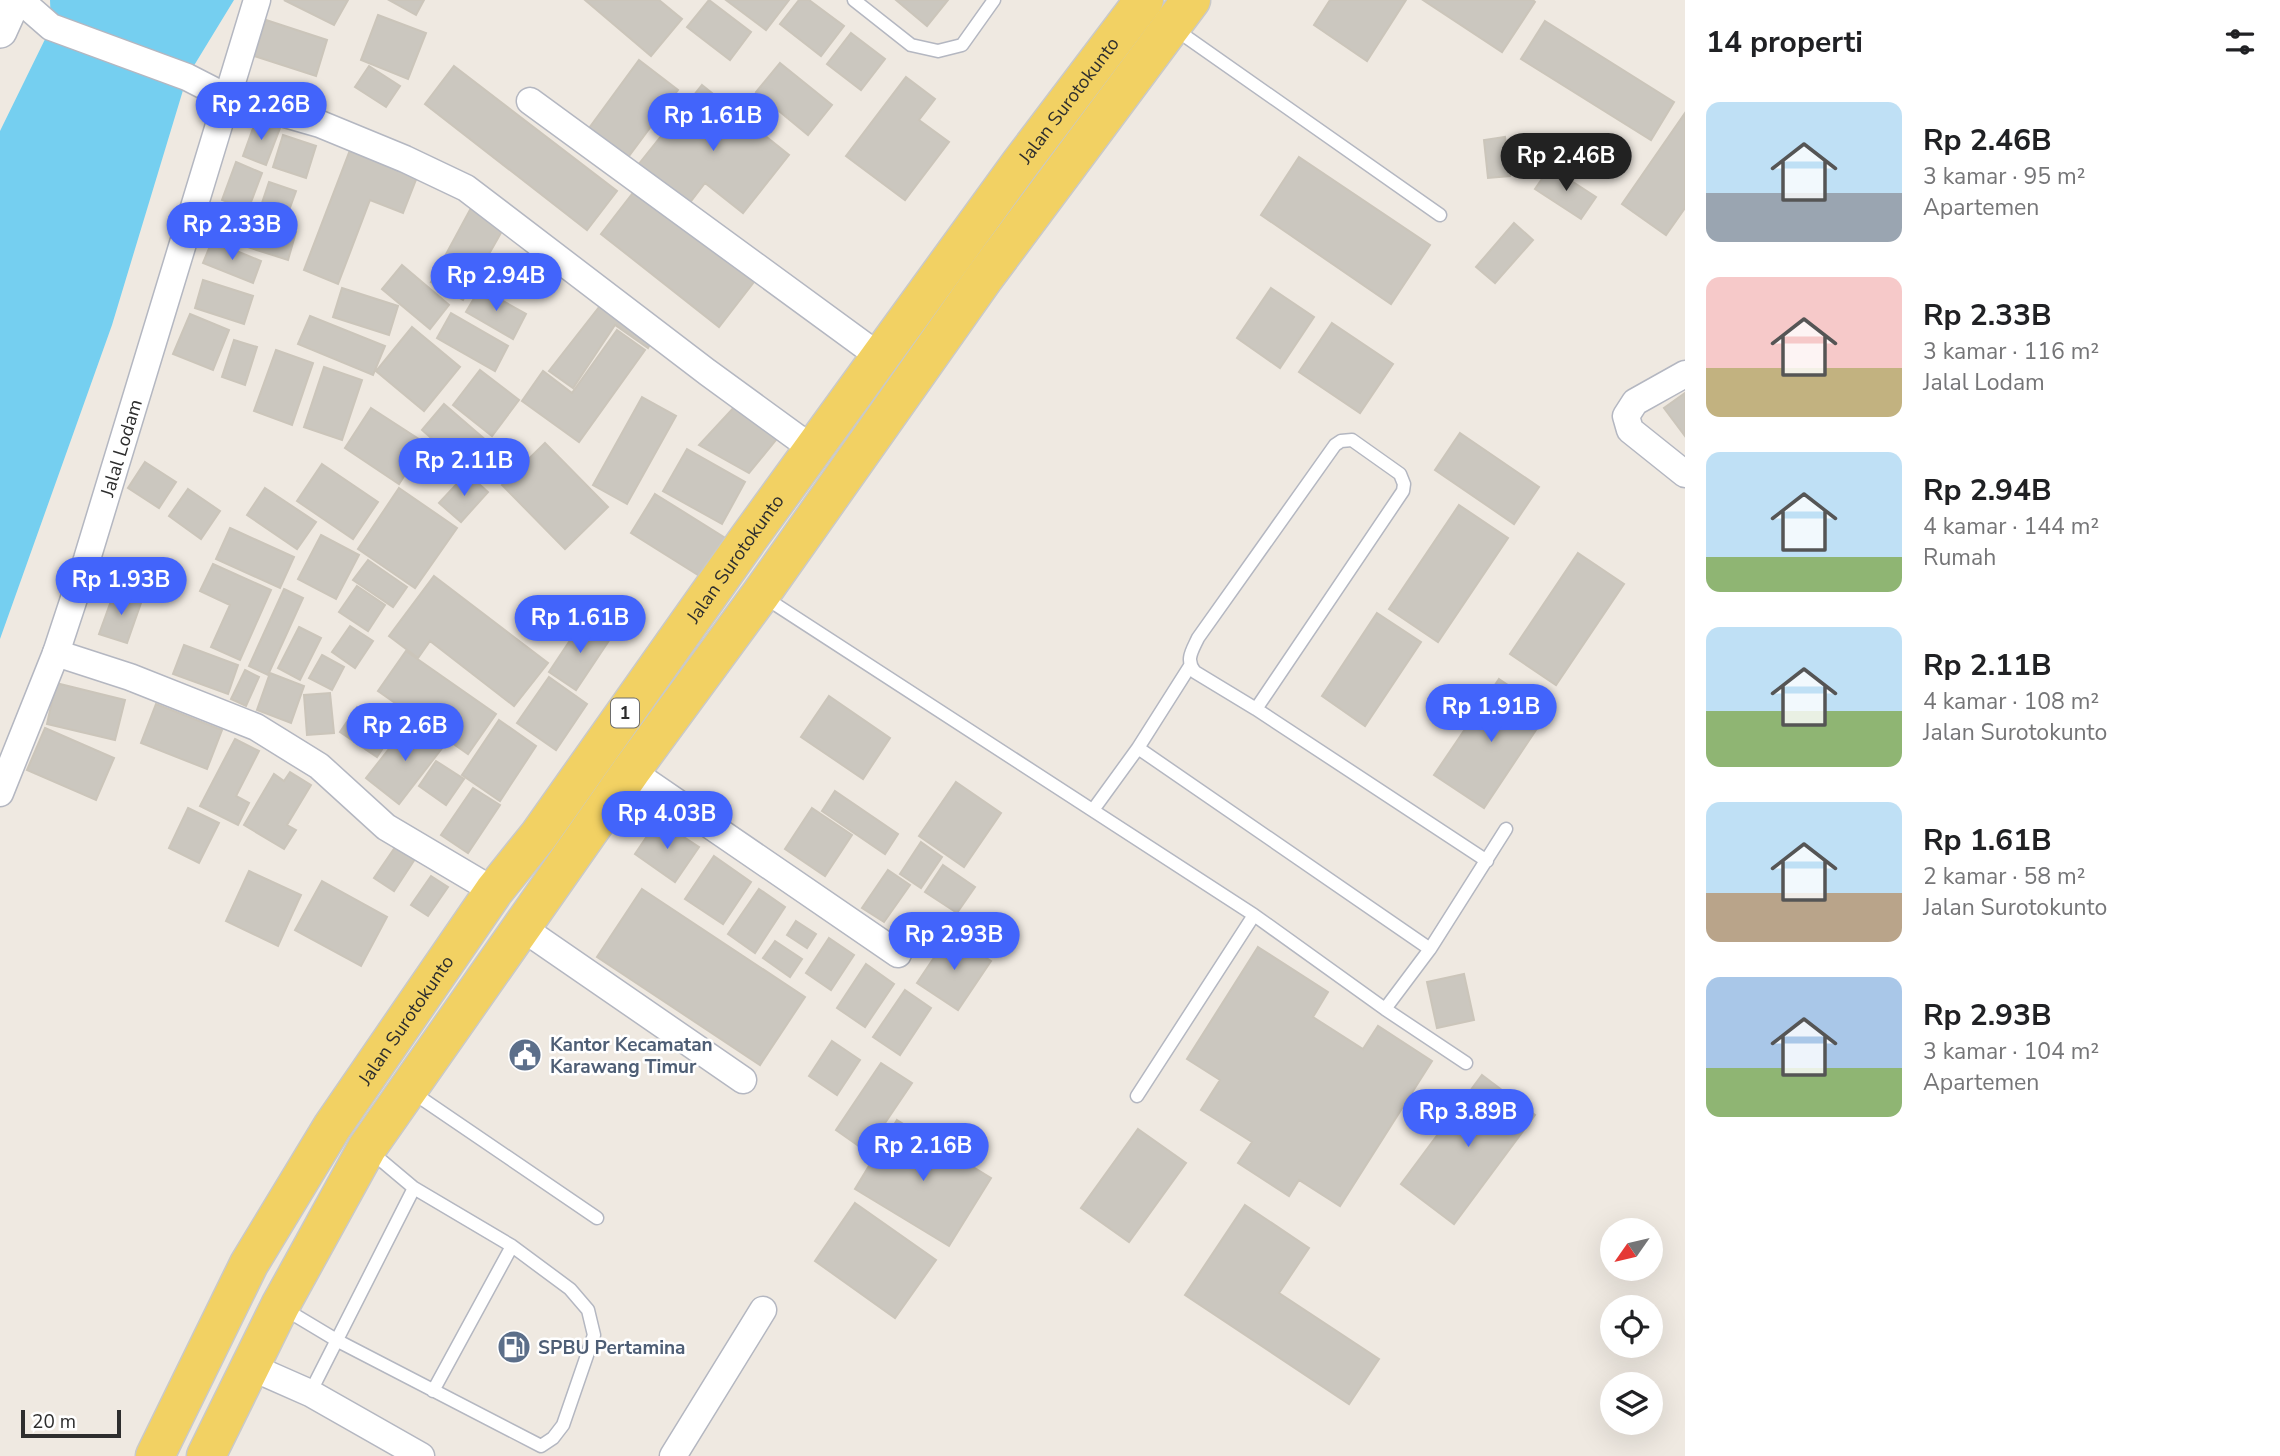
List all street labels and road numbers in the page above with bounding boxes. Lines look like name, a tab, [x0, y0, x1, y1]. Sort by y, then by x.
street label: Jalan Surotokunto	[1012, 32, 1126, 170]
street label: Jalal Lodam	[94, 396, 149, 501]
street label: Jalan Surotokunto	[680, 489, 790, 629]
road number: 1	[611, 698, 639, 728]
street label: Jalan Surotokunto	[352, 950, 460, 1091]

